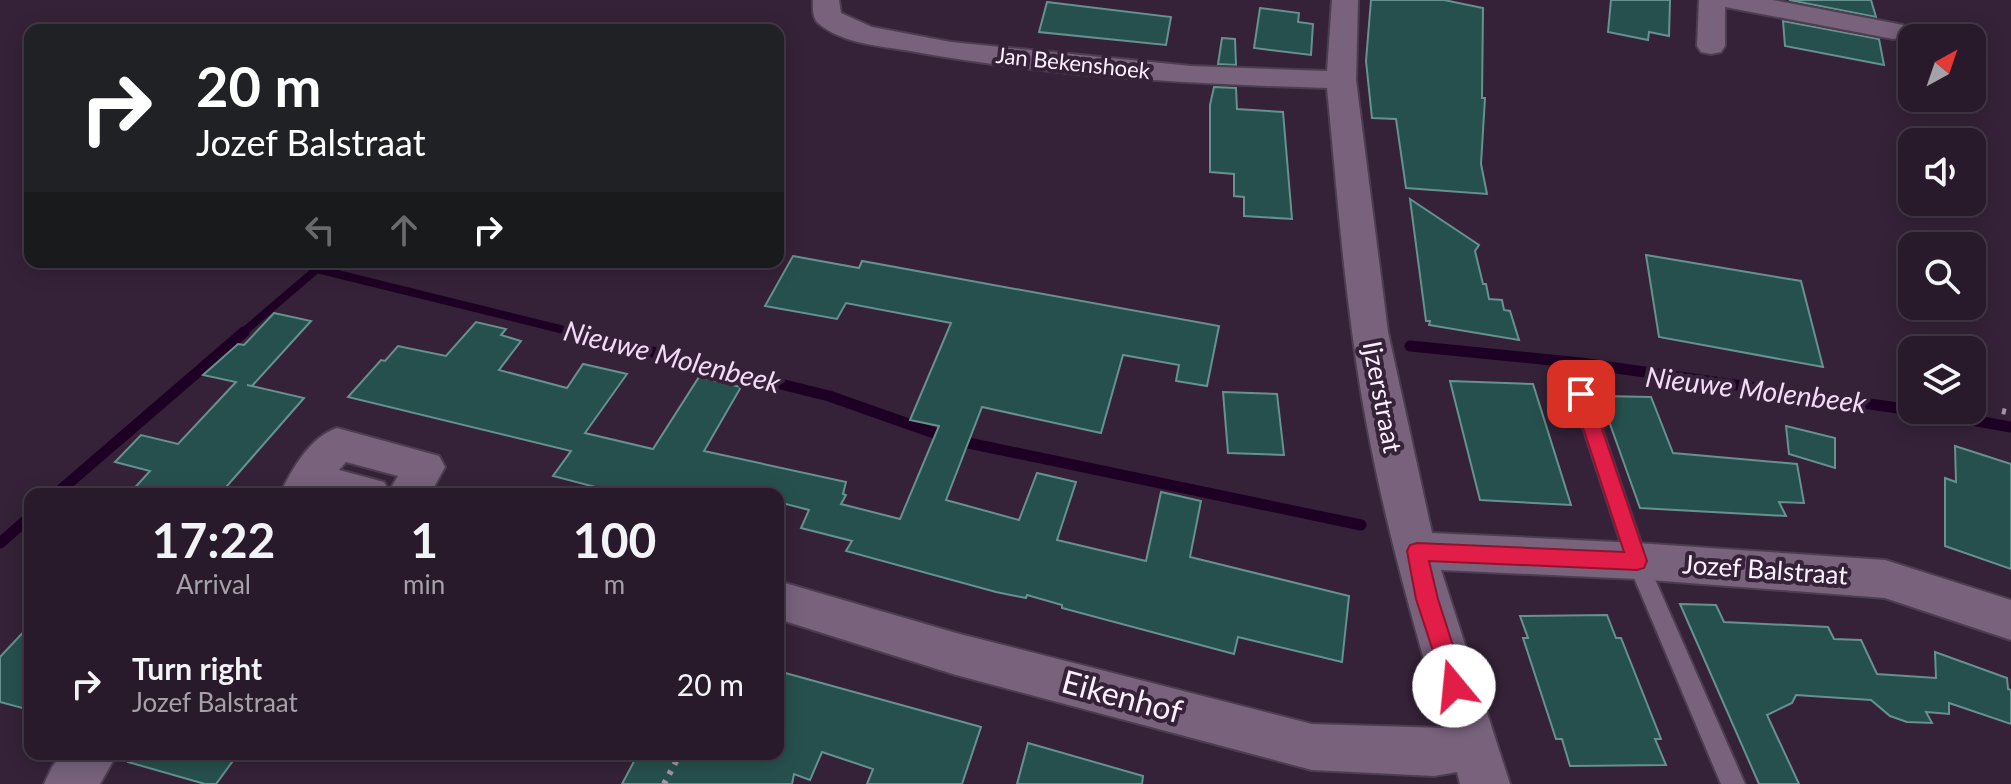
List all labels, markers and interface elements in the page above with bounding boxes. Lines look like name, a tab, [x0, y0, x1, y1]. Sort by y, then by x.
north arrow	[1898, 24, 1986, 112]
map controls	[1898, 24, 1986, 424]
street label: Jan Bekenshoek	[995, 41, 1152, 84]
text: 20 m	[196, 52, 321, 119]
icon: right	[64, 56, 168, 160]
text: Jozef Balstraat	[196, 120, 426, 164]
button: sound	[1898, 128, 1986, 216]
icon: left	[298, 208, 342, 252]
icon: ahead	[382, 208, 426, 252]
icon: right	[466, 208, 510, 252]
button: search	[1898, 232, 1986, 320]
water label: Nieuwe Molenbeek	[560, 313, 785, 400]
button: layers	[1898, 336, 1986, 424]
street label: Ijzerstraat	[1357, 338, 1410, 456]
water label: Nieuwe Molenbeek	[1644, 359, 1869, 419]
pin	[1547, 360, 1615, 428]
icon: arrive	[1559, 372, 1603, 416]
text: 17:22	[152, 511, 275, 568]
text: 1	[410, 511, 438, 568]
text: 100	[573, 511, 656, 568]
street label: Jozef Balstraat	[1681, 547, 1850, 591]
text: Arrival	[176, 568, 251, 600]
text: min	[403, 568, 445, 600]
text: m	[604, 568, 625, 600]
position arrow	[1412, 644, 1496, 728]
text: Turn right	[132, 650, 262, 686]
street label: Eikenhof	[1058, 661, 1187, 730]
icon: right	[64, 662, 108, 706]
text: 20 m	[677, 666, 744, 702]
text: Jozef Balstraat	[132, 686, 298, 718]

